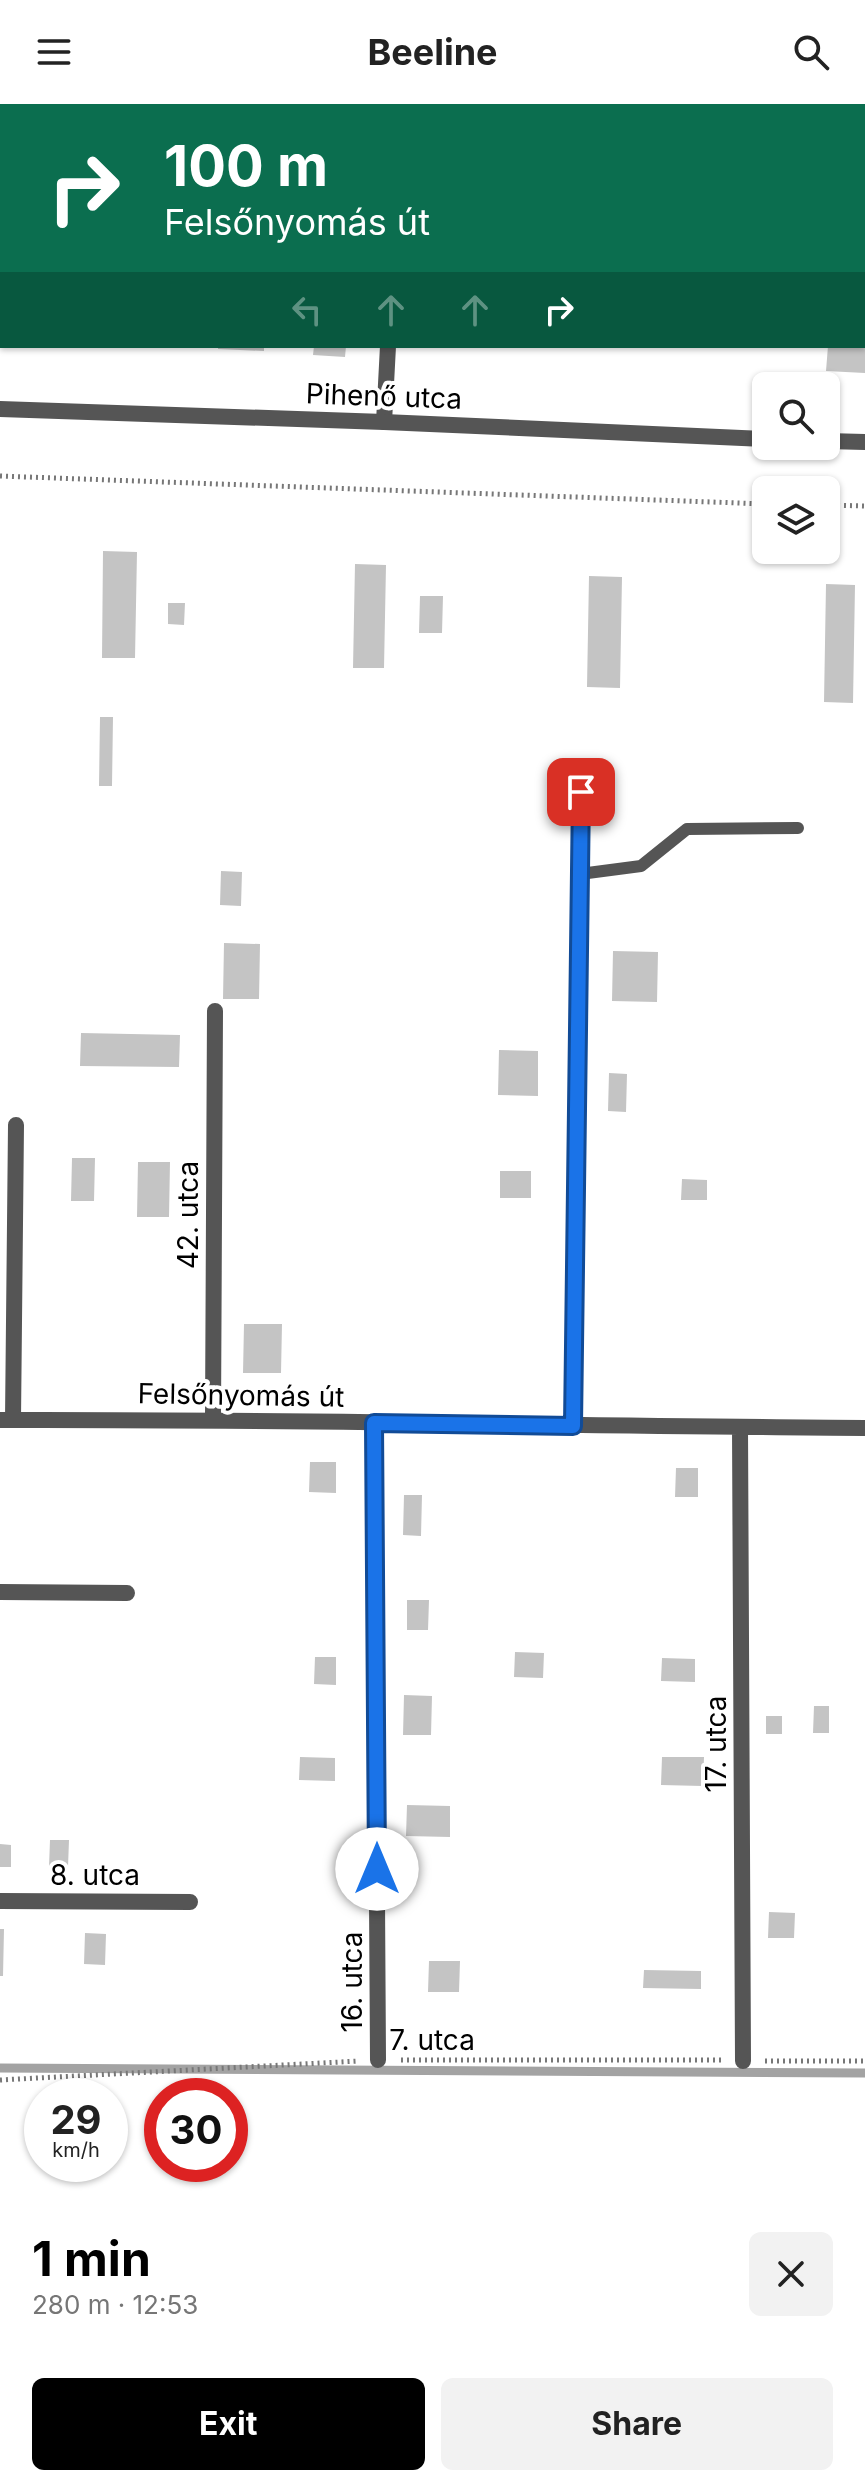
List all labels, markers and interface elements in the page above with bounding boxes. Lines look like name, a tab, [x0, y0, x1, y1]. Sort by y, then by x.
icon: menu	[32, 30, 76, 74]
text: Beeline	[367, 30, 498, 74]
icon: search	[789, 30, 833, 74]
text: 100 m	[164, 132, 328, 200]
icon: right	[32, 136, 136, 240]
text: Felsőnyomás út	[164, 200, 430, 244]
icon: left	[285, 288, 329, 332]
icon: ahead	[369, 288, 413, 332]
icon: ahead	[453, 288, 497, 332]
icon: right	[537, 288, 581, 332]
map controls	[752, 372, 840, 564]
button: search	[752, 372, 840, 460]
street label: Pihenő utca	[305, 376, 463, 416]
button: layers	[752, 476, 840, 564]
pin	[547, 758, 615, 826]
icon: arrive	[559, 770, 603, 814]
street label: 42. utca	[171, 1161, 205, 1269]
street label: Felsőnyomás út	[137, 1376, 345, 1414]
street label: 17. utca	[699, 1695, 733, 1793]
position arrow	[335, 1827, 419, 1911]
street label: 8. utca	[50, 1858, 140, 1892]
street label: 16. utca	[335, 1931, 369, 2033]
street label: 7. utca	[389, 2023, 475, 2057]
speed limit sign: 30	[144, 2078, 248, 2182]
text: 29	[50, 2095, 102, 2144]
text: km/h	[52, 2138, 100, 2162]
text: 1 min	[32, 2229, 151, 2288]
button: close	[749, 2232, 833, 2316]
text: 280 m · 12:53	[32, 2289, 198, 2320]
button: Exit	[32, 2378, 425, 2470]
button: Share	[441, 2378, 833, 2470]

